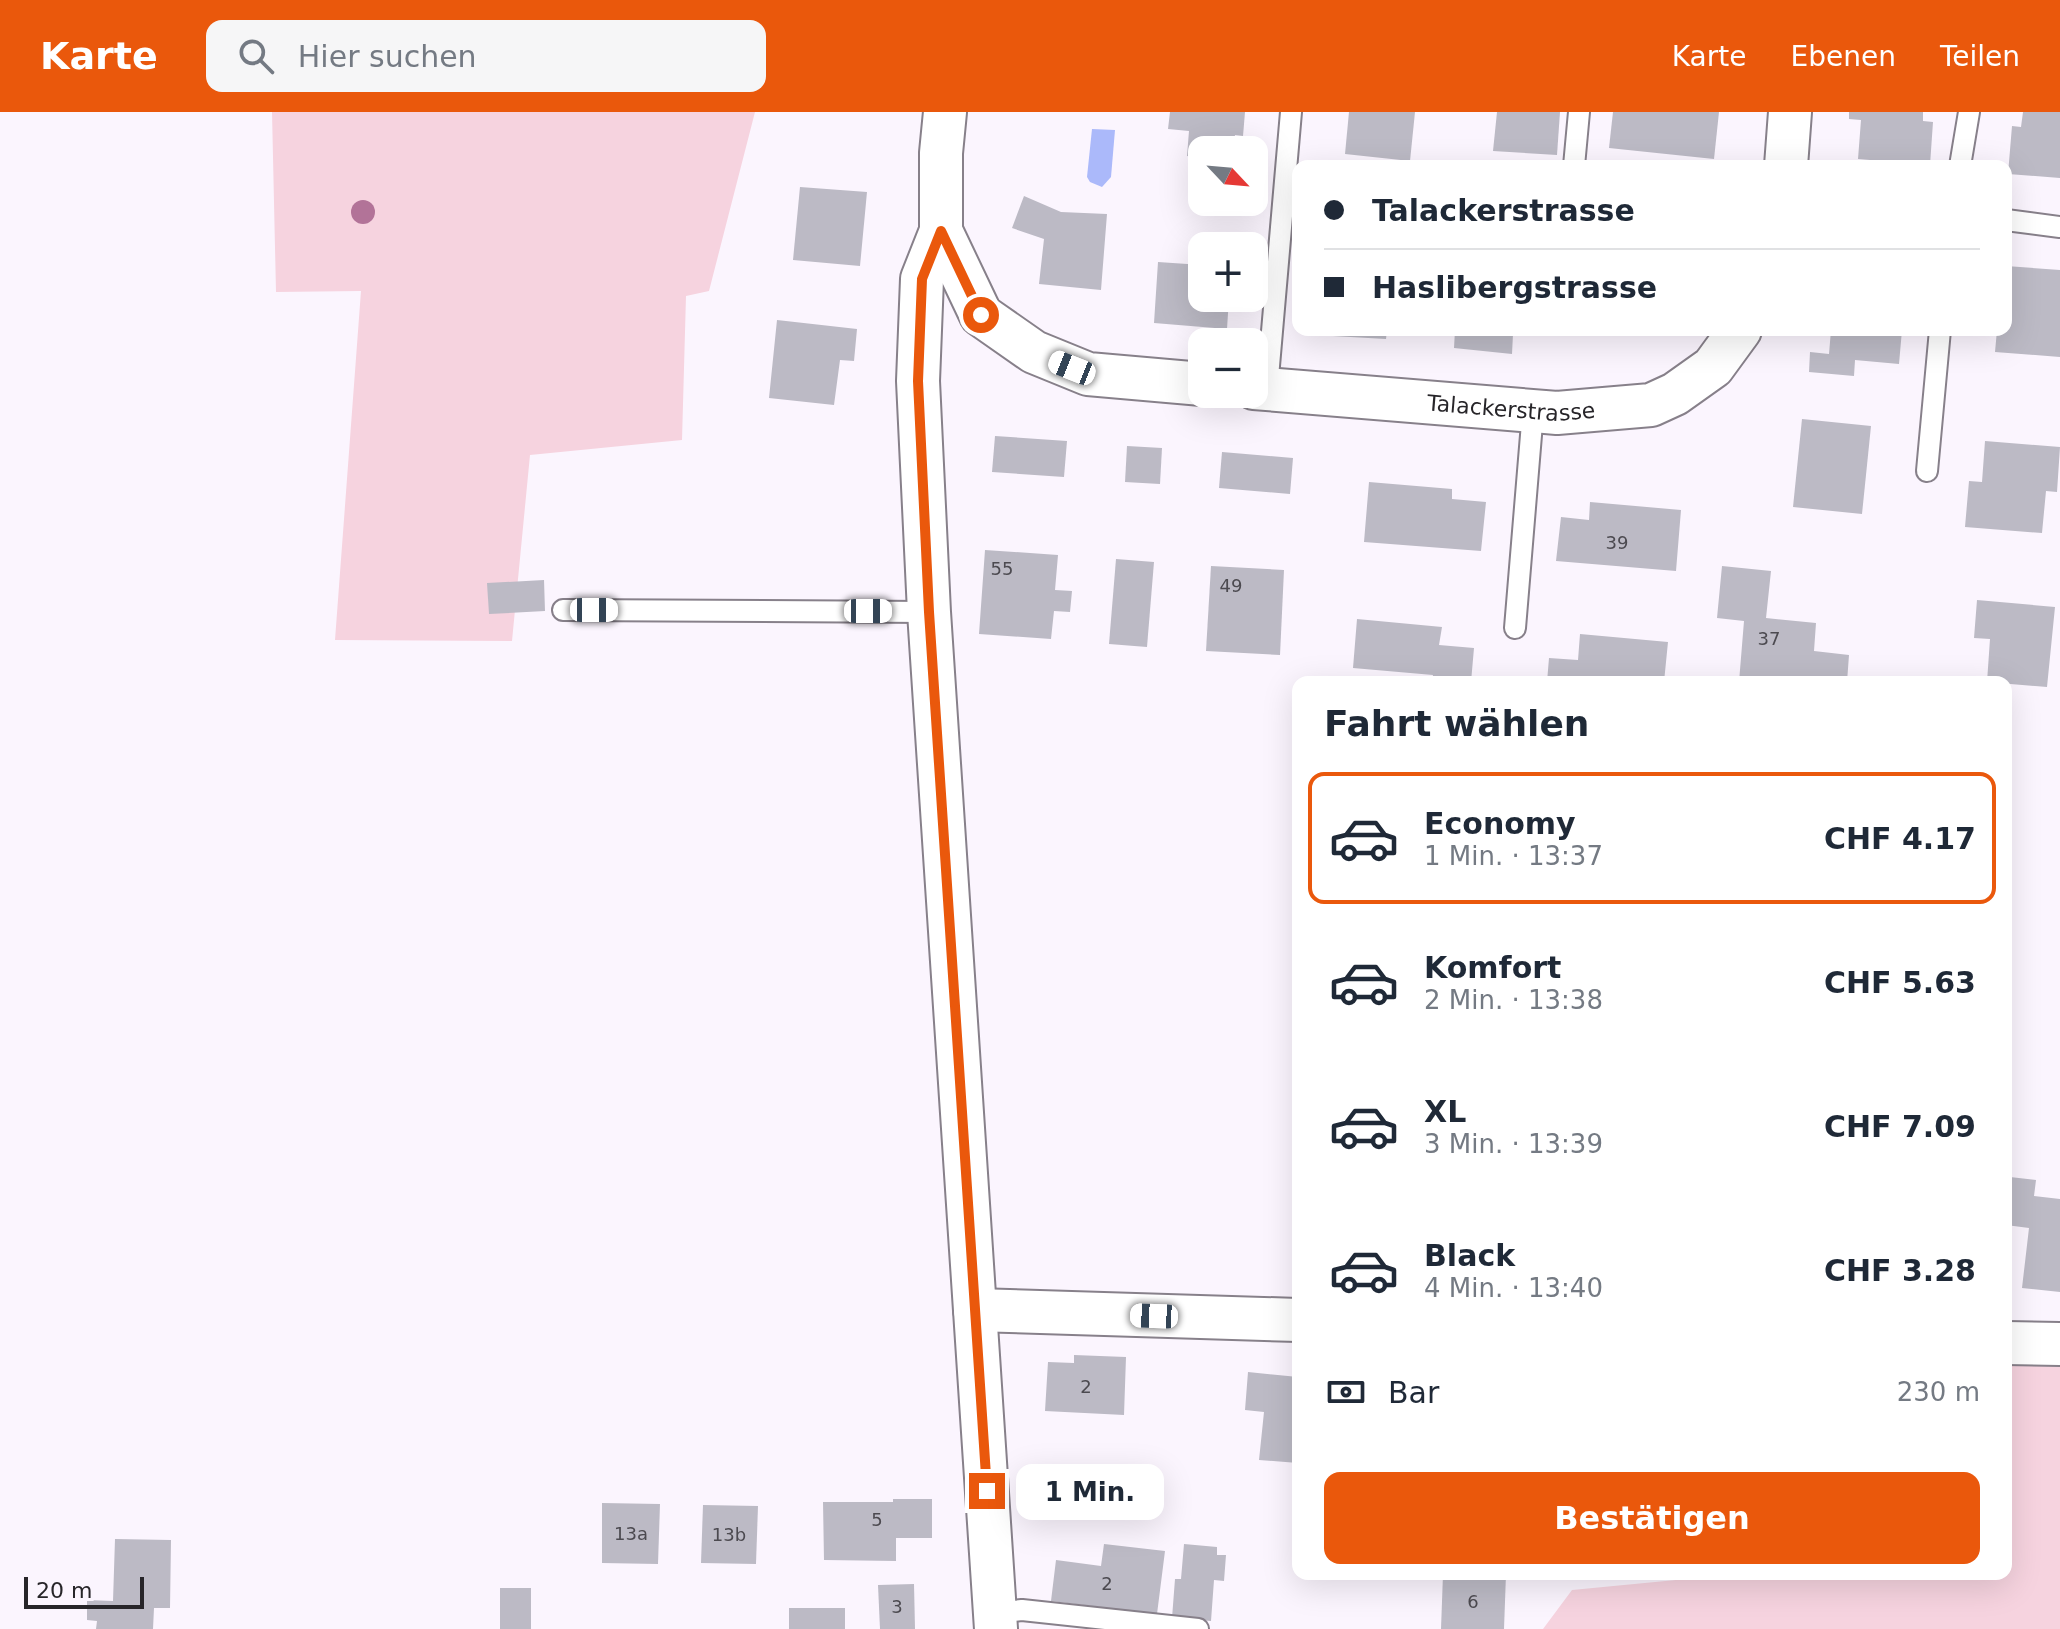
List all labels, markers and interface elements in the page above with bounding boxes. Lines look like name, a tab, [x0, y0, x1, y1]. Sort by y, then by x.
search box	[206, 20, 766, 92]
text: Karte	[40, 34, 158, 78]
icon: search	[234, 34, 278, 78]
text: Hier suchen	[298, 39, 477, 74]
text: Karte	[1672, 40, 1746, 73]
text: Ebenen	[1790, 40, 1896, 73]
text: Teilen	[1940, 40, 2020, 73]
north arrow	[1188, 136, 1268, 216]
map controls	[1188, 136, 1268, 408]
text: Talackerstrasse	[1372, 193, 1635, 228]
button: +	[1188, 232, 1268, 312]
text: Haslibergstrasse	[1372, 270, 1657, 305]
route start	[963, 297, 999, 333]
button: −	[1188, 328, 1268, 408]
car	[1045, 348, 1099, 388]
street label: Talackerstrasse	[1425, 390, 1596, 426]
house number: 39	[1606, 532, 1628, 553]
house number: 55	[991, 558, 1013, 579]
house number: 49	[1220, 575, 1242, 596]
car	[570, 598, 618, 622]
car	[844, 599, 892, 623]
house number: 37	[1758, 628, 1780, 649]
text: Fahrt wählen	[1324, 703, 1589, 744]
icon: car	[1328, 802, 1400, 874]
text: Economy	[1424, 806, 1576, 841]
text: CHF 4.17	[1824, 821, 1976, 856]
text: 1 Min. · 13:37	[1424, 841, 1603, 871]
icon: car	[1328, 946, 1400, 1018]
text: Komfort	[1424, 950, 1561, 985]
text: CHF 5.63	[1824, 965, 1976, 1000]
text: 2 Min. · 13:38	[1424, 985, 1603, 1015]
icon: car	[1328, 1090, 1400, 1162]
text: XL	[1424, 1094, 1466, 1129]
text: CHF 7.09	[1824, 1109, 1976, 1144]
text: 3 Min. · 13:39	[1424, 1129, 1603, 1159]
icon: car	[1328, 1234, 1400, 1306]
text: Black	[1424, 1238, 1515, 1273]
text: CHF 3.28	[1824, 1253, 1976, 1288]
text: 4 Min. · 13:40	[1424, 1273, 1603, 1303]
car	[1130, 1303, 1178, 1329]
icon: cash	[1324, 1370, 1368, 1414]
text: Bar	[1388, 1375, 1439, 1410]
house number: 2	[1080, 1376, 1092, 1397]
text: 230 m	[1897, 1377, 1980, 1407]
callout: 1 Min.	[1015, 1463, 1163, 1519]
button: Bestätigen	[1324, 1472, 1980, 1564]
route end	[969, 1473, 1005, 1509]
text: 1 Min.	[1045, 1477, 1135, 1507]
house number: 5	[871, 1509, 883, 1530]
house number: 13a	[614, 1523, 648, 1544]
house number: 13b	[712, 1524, 746, 1545]
scale bar	[24, 1573, 144, 1609]
house number: 2	[1101, 1573, 1113, 1594]
text: 20 m	[36, 1578, 92, 1603]
house number: 6	[1467, 1591, 1479, 1612]
house number: 3	[891, 1596, 903, 1617]

